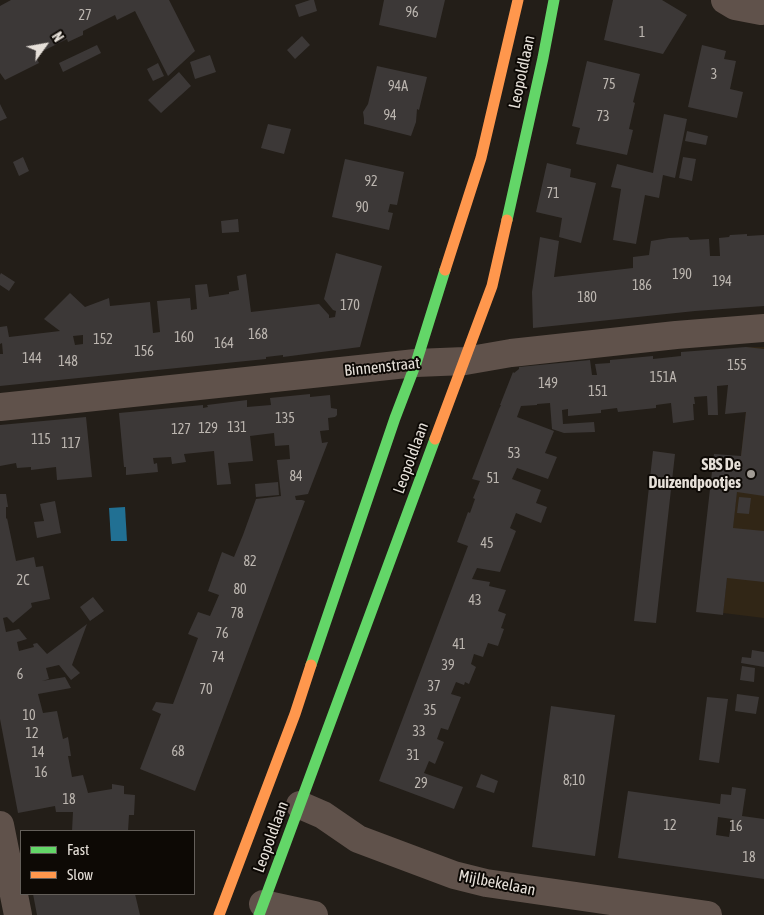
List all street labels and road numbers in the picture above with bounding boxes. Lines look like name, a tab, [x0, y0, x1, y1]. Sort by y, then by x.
street label: Leopoldlaan	[505, 34, 539, 110]
street label: Binnenstraat	[343, 353, 421, 381]
street label: Leopoldlaan	[389, 420, 433, 496]
street label: Leopoldlaan	[249, 799, 293, 875]
street label: Mijlbekelaan	[457, 866, 537, 900]

